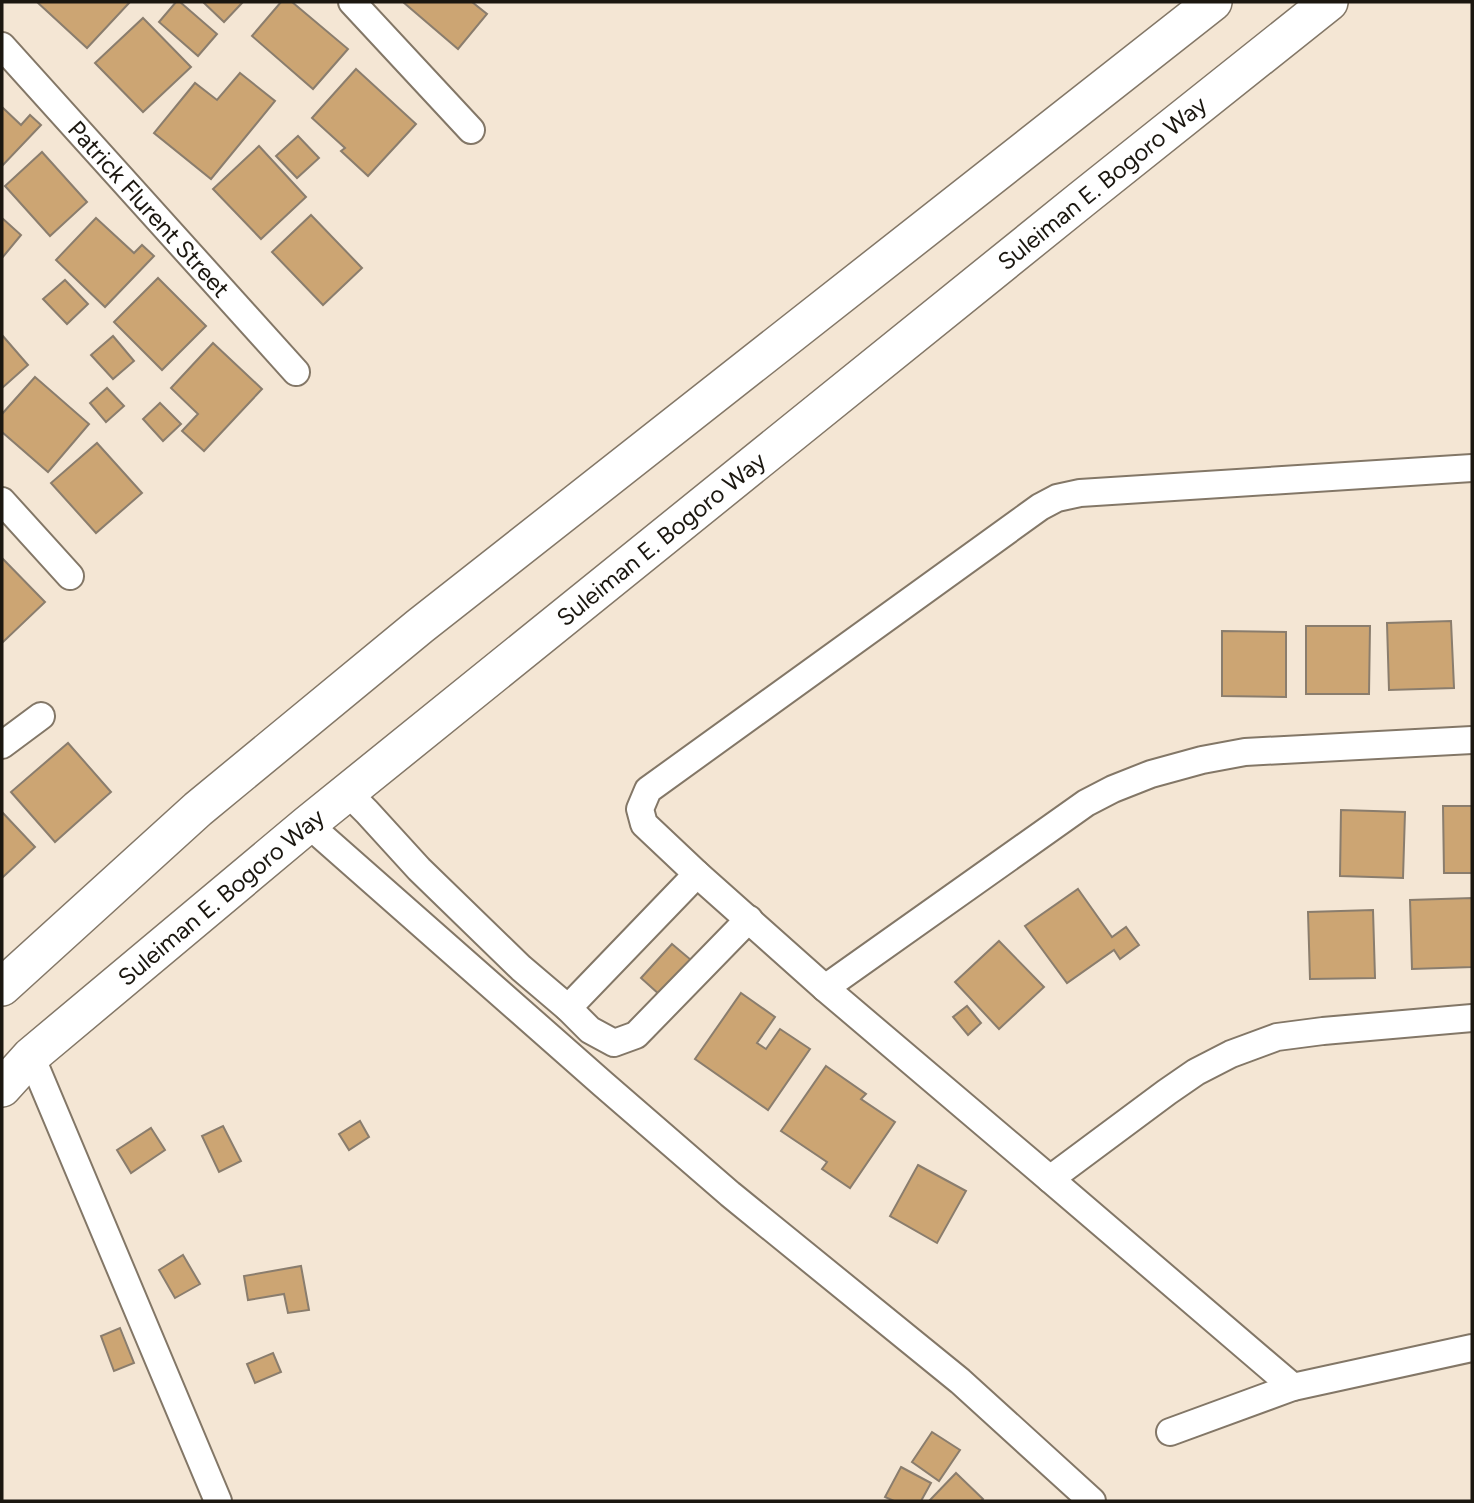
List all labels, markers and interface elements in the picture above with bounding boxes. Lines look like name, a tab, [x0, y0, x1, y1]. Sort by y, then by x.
street label: Suleiman E. Bogoro Way	[992, 90, 1213, 276]
street label: Patrick Flurent Street	[62, 115, 236, 303]
street label: Suleiman E. Bogoro Way	[551, 446, 772, 632]
street label: Suleiman E. Bogoro Way	[112, 802, 330, 992]

